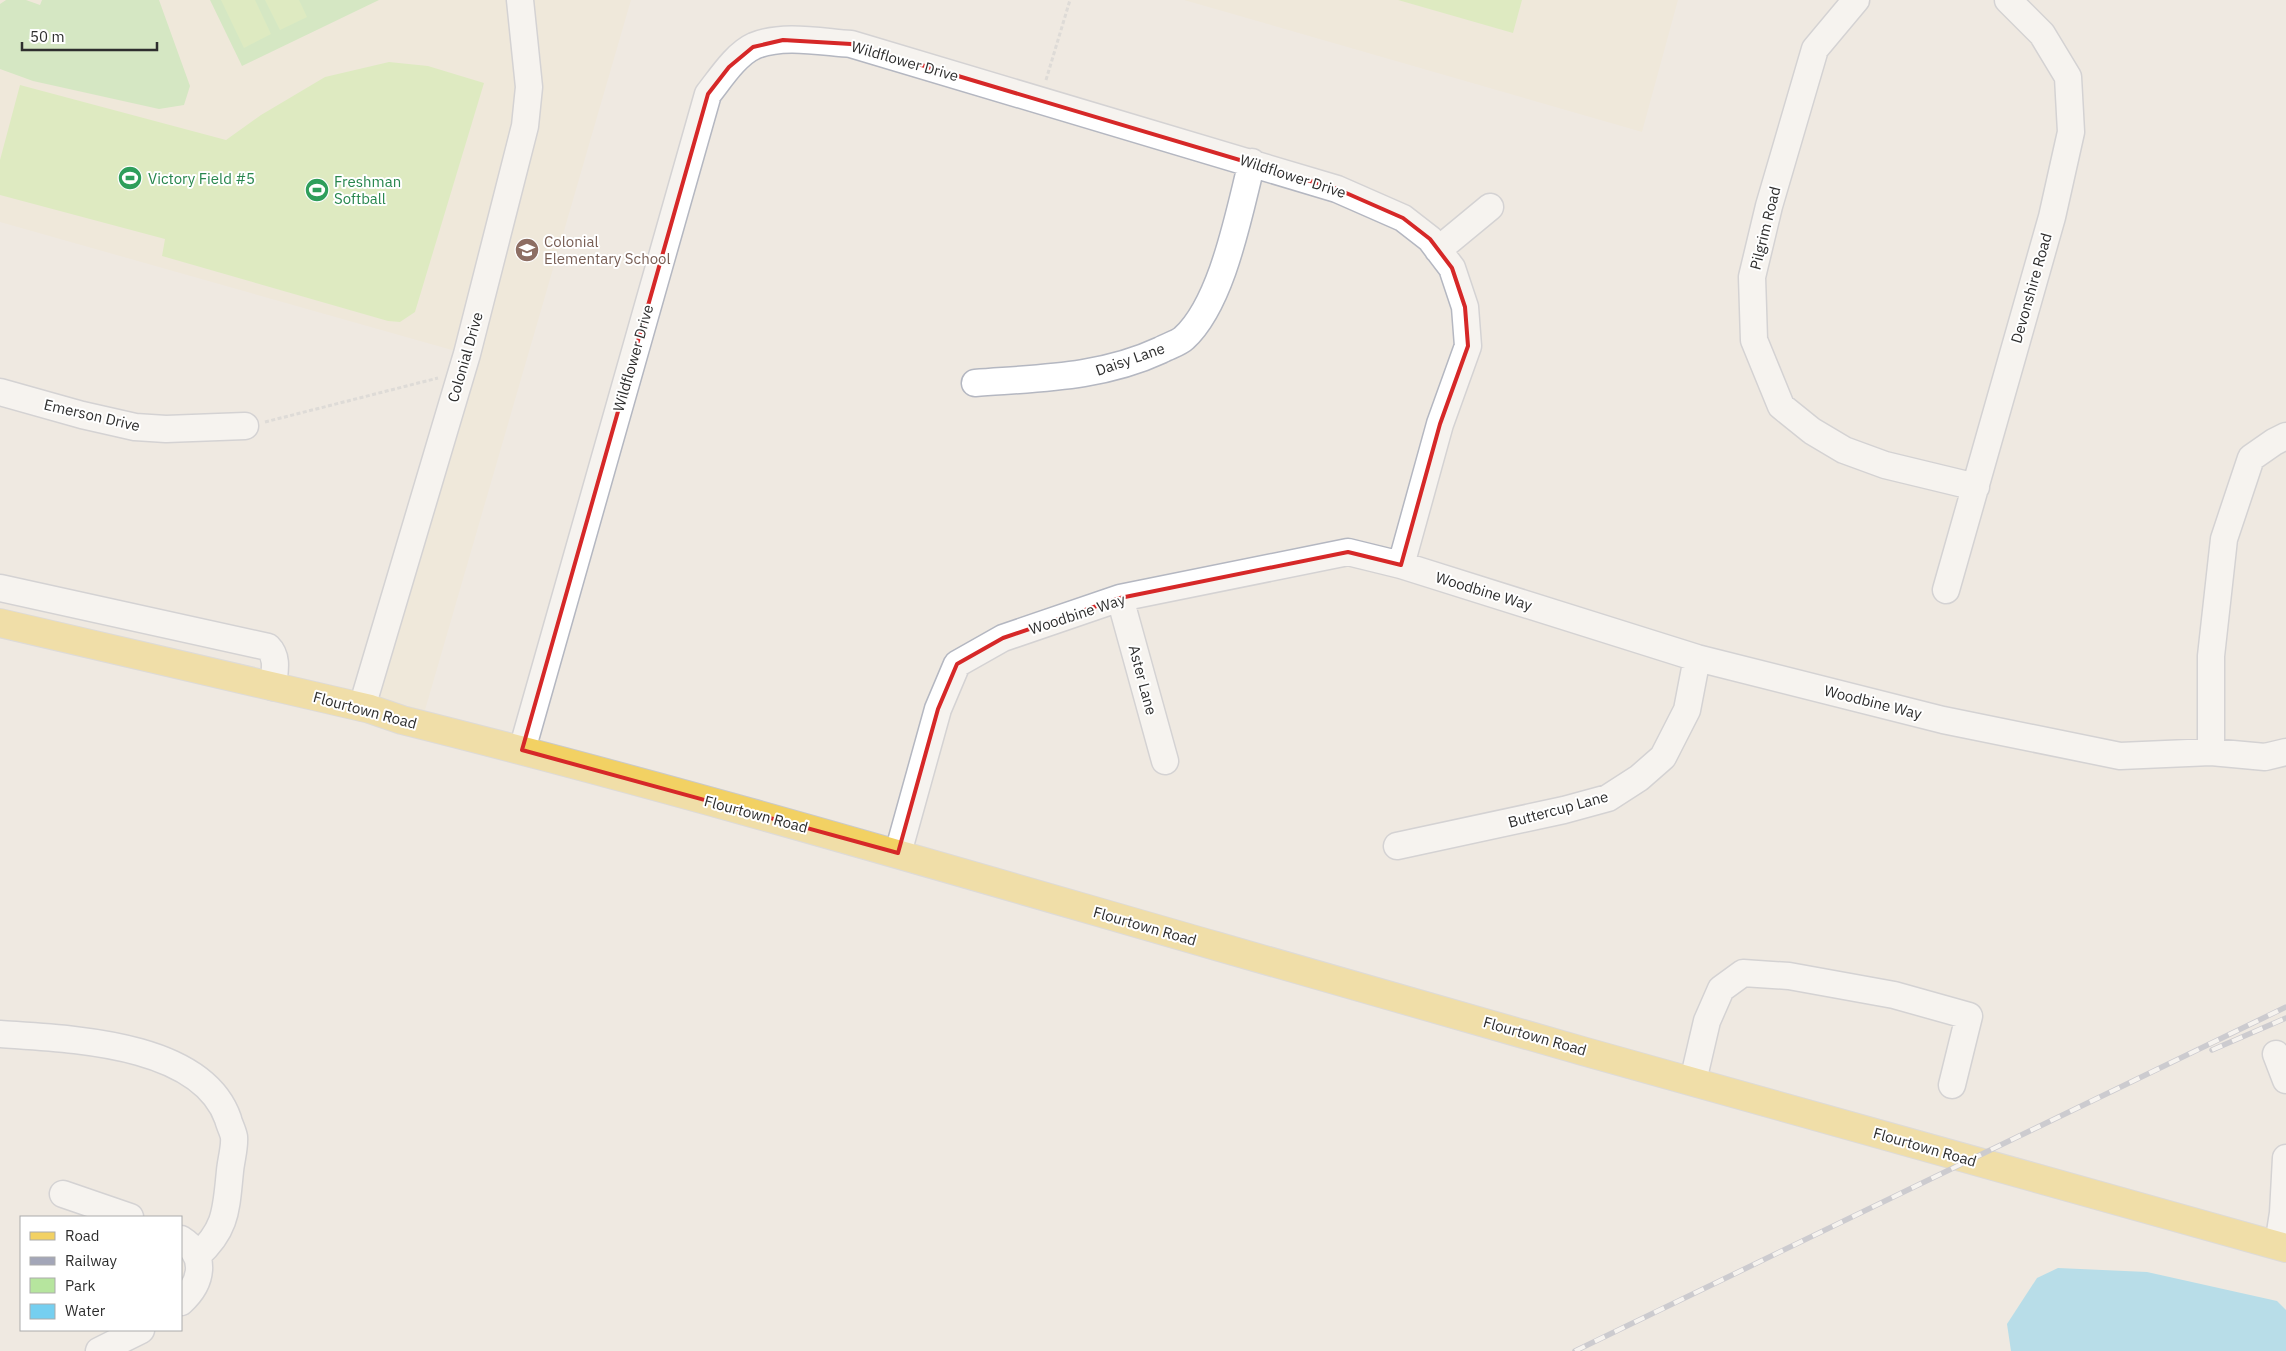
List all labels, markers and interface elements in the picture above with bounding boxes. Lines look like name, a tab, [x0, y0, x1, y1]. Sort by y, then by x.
scale bar	[22, 20, 158, 52]
text: 50 m	[30, 27, 65, 46]
street label: Wildflower Drive	[849, 37, 961, 85]
street label: Wildflower Drive	[1237, 150, 1349, 202]
sports icon: Victory Field #5	[117, 165, 143, 191]
place label: Victory Field #5	[148, 169, 255, 188]
place label: Freshman Softball	[334, 172, 401, 208]
sports icon: Freshman Softball	[304, 177, 330, 203]
street label: Pilgrim Road	[1745, 184, 1785, 272]
street label: Devonshire Road	[2006, 231, 2056, 345]
place label: Colonial Elementary School	[544, 232, 671, 268]
school or university icon: Colonial Elementary School	[514, 237, 540, 263]
street label: Wildflower Drive	[609, 302, 657, 414]
street label: Colonial Drive	[443, 310, 487, 404]
street label: Daisy Lane	[1093, 338, 1167, 380]
street label: Emerson Drive	[42, 395, 142, 435]
street label: Woodbine Way	[1433, 567, 1535, 615]
street label: Woodbine Way	[1026, 589, 1128, 638]
street label: Aster Lane	[1125, 643, 1161, 717]
street label: Woodbine Way	[1822, 681, 1924, 723]
street label: Flourtown Road	[311, 687, 419, 733]
street label: Buttercup Lane	[1506, 787, 1610, 831]
street label: Flourtown Road	[702, 791, 810, 837]
street label: Flourtown Road	[1091, 902, 1199, 950]
street label: Flourtown Road	[1481, 1012, 1589, 1060]
street label: Flourtown Road	[1871, 1123, 1979, 1171]
legend	[20, 1216, 182, 1331]
text: Road	[65, 1226, 100, 1245]
text: Railway	[65, 1251, 118, 1270]
text: Park	[65, 1276, 95, 1295]
text: Water	[65, 1301, 106, 1320]

